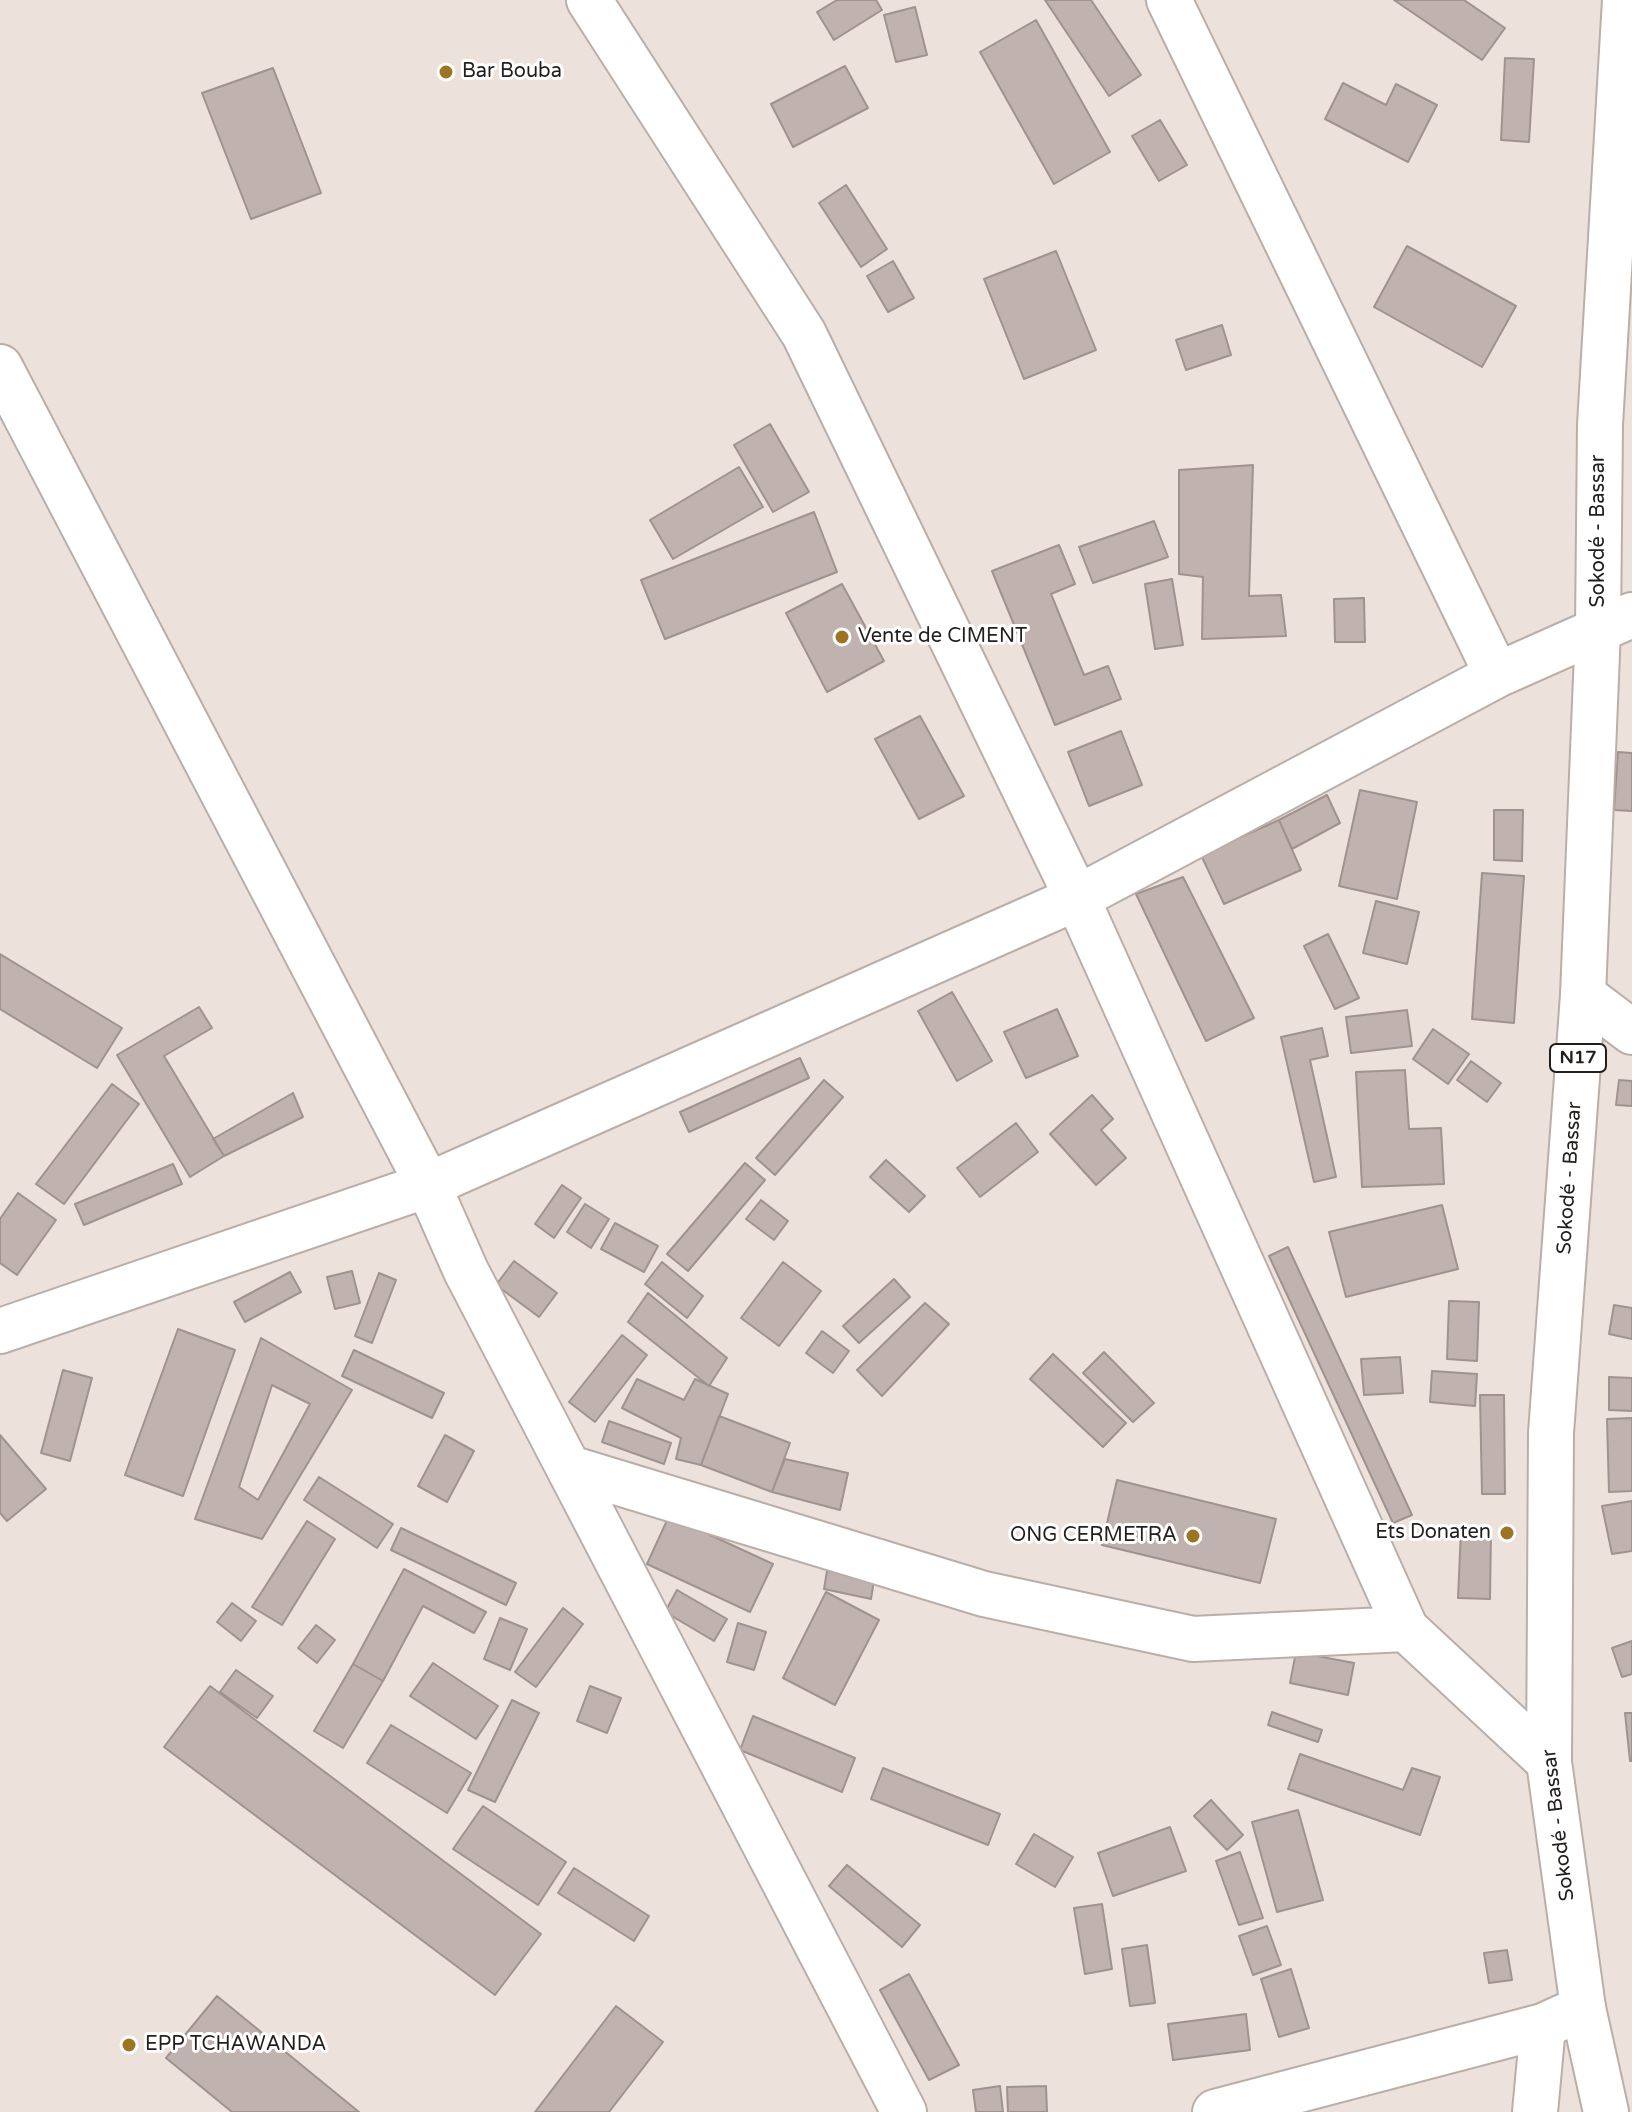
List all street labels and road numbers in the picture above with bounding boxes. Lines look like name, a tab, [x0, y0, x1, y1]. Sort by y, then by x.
street label: Sokodé - Bassar	[1587, 454, 1611, 608]
road number: N17	[1550, 1044, 1606, 1072]
street label: Sokodé - Bassar	[1553, 1101, 1587, 1255]
street label: Sokodé - Bassar	[1538, 1748, 1580, 1902]

